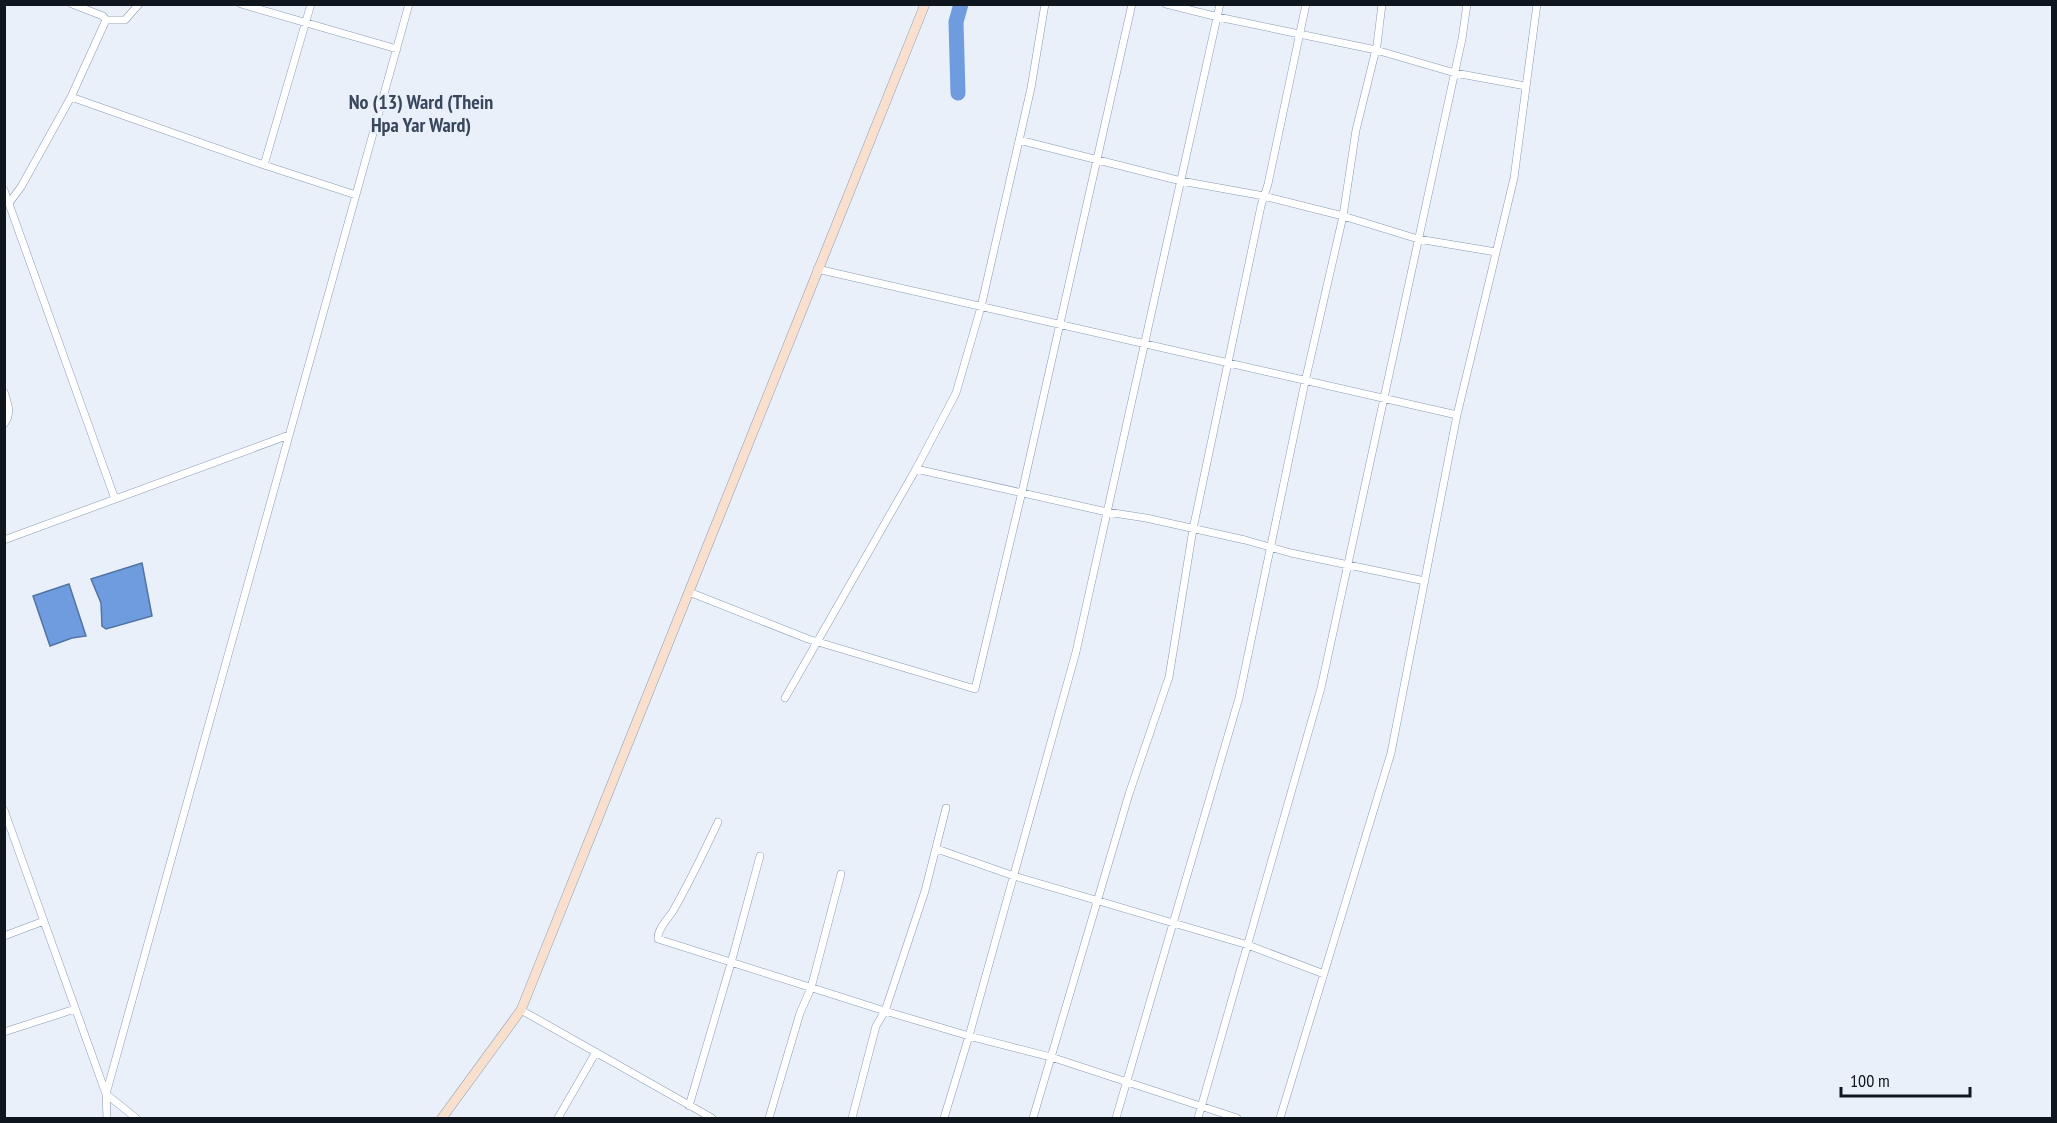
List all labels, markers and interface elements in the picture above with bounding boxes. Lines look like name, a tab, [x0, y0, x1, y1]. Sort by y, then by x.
district label: No (13) Ward (Thein Hpa Yar Ward)	[349, 89, 493, 138]
scale bar	[1841, 1060, 1970, 1098]
text: 100 m	[1850, 1069, 1890, 1092]

